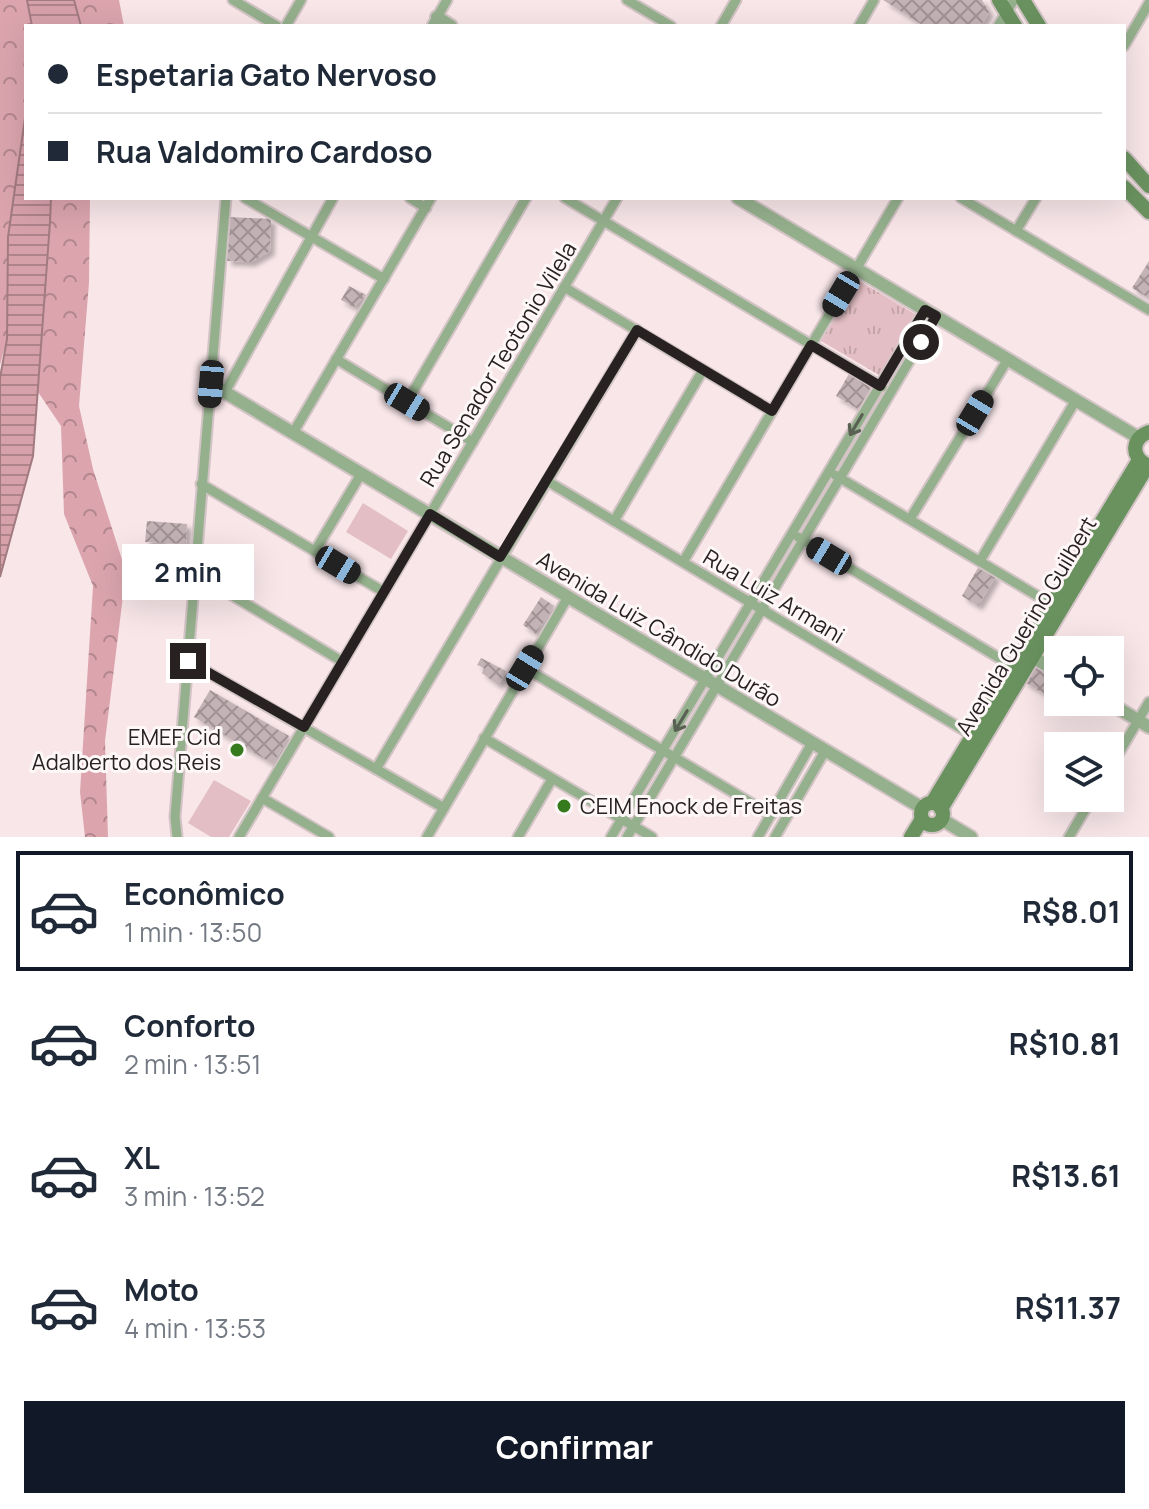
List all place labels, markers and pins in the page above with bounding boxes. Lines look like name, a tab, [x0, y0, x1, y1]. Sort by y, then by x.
place label: EMEF Cid Adalberto dos Reis	[32, 722, 221, 777]
marker: EMEF Cid Adalberto dos Reis	[228, 741, 246, 759]
place label: CEIM Enock de Freitas	[580, 791, 802, 821]
marker: CEIM Enock de Freitas	[555, 797, 573, 815]

